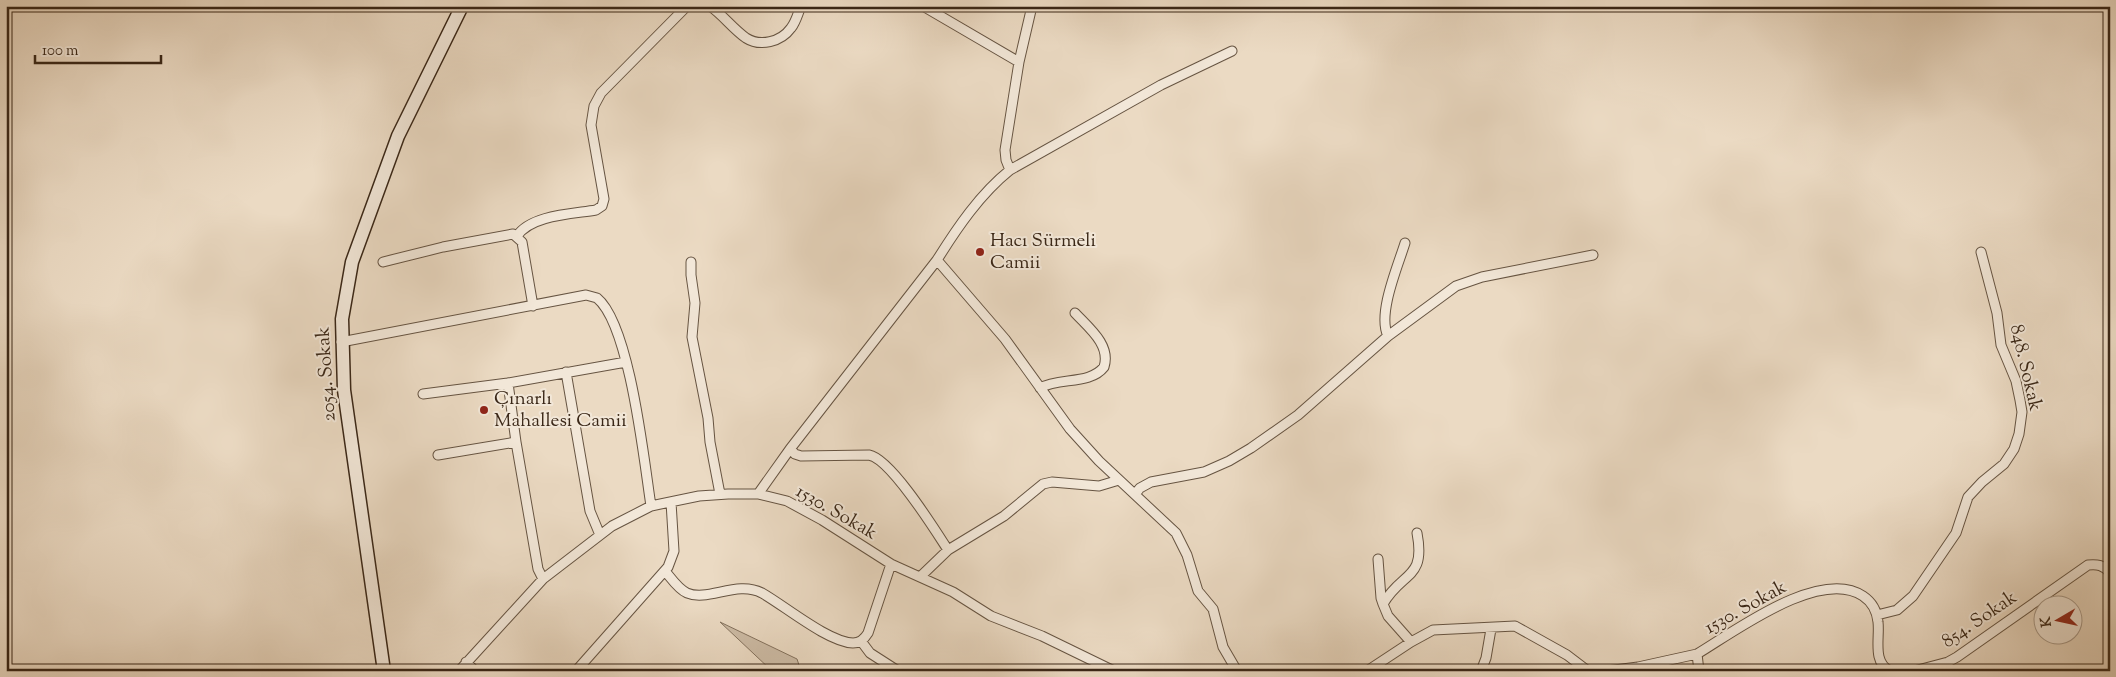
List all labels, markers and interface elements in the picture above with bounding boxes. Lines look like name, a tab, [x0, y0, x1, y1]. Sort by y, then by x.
scale bar	[35, 32, 161, 64]
text: 100 m	[42, 41, 79, 62]
place label: Hacı Sürmeli Camii	[990, 228, 1096, 277]
marker: Hacı Sürmeli Camii	[974, 246, 986, 258]
street label: 848. Sokak	[2002, 322, 2048, 415]
street label: 2054. Sokak	[310, 325, 344, 422]
place label: Çınarlı Mahallesi Camii	[494, 386, 627, 435]
marker: Çınarlı Mahallesi Camii	[478, 404, 490, 416]
street label: 1530. Sokak	[790, 479, 882, 547]
street label: 1530. Sokak	[1700, 574, 1792, 642]
street label: 854. Sokak	[1937, 585, 2024, 655]
north arrow	[2034, 594, 2084, 644]
text: K	[2036, 614, 2058, 628]

